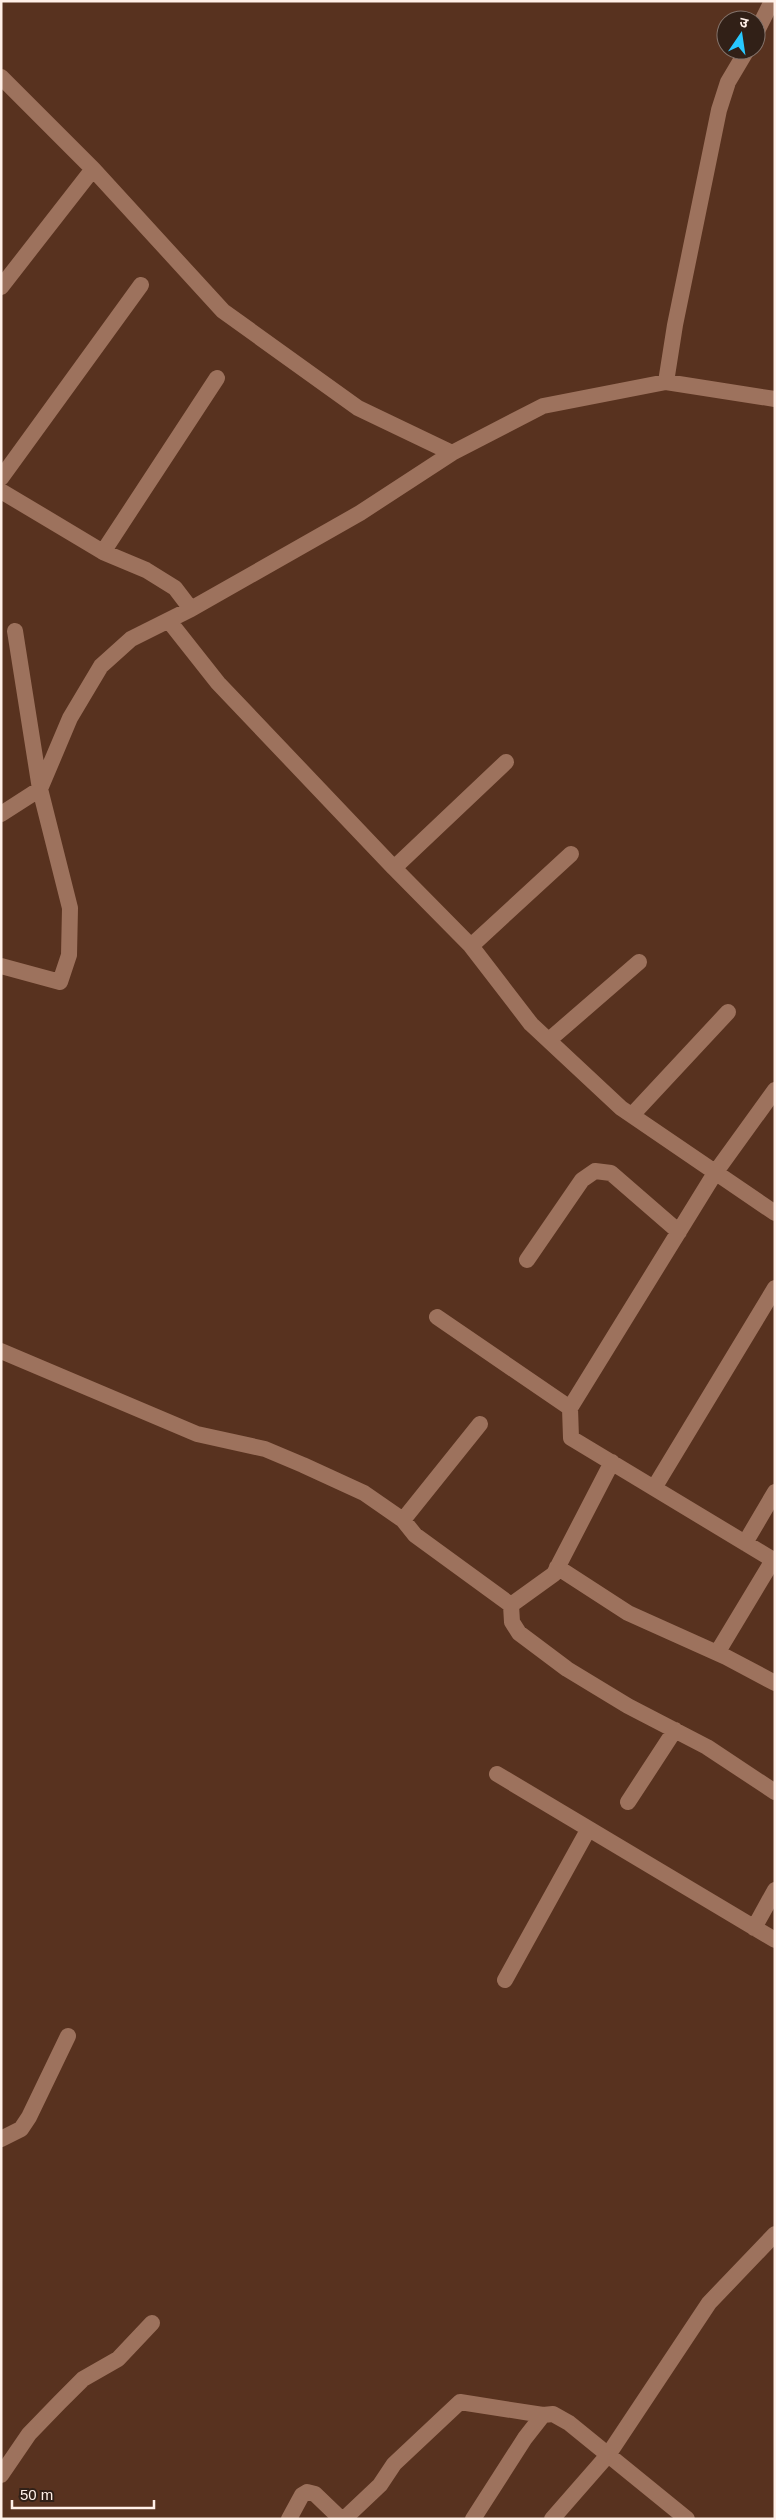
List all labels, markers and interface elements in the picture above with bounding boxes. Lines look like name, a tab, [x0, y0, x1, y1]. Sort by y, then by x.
north arrow	[716, 10, 766, 60]
text: उ	[738, 14, 750, 31]
scale bar	[12, 2478, 155, 2510]
text: 50 m	[20, 2486, 53, 2503]

